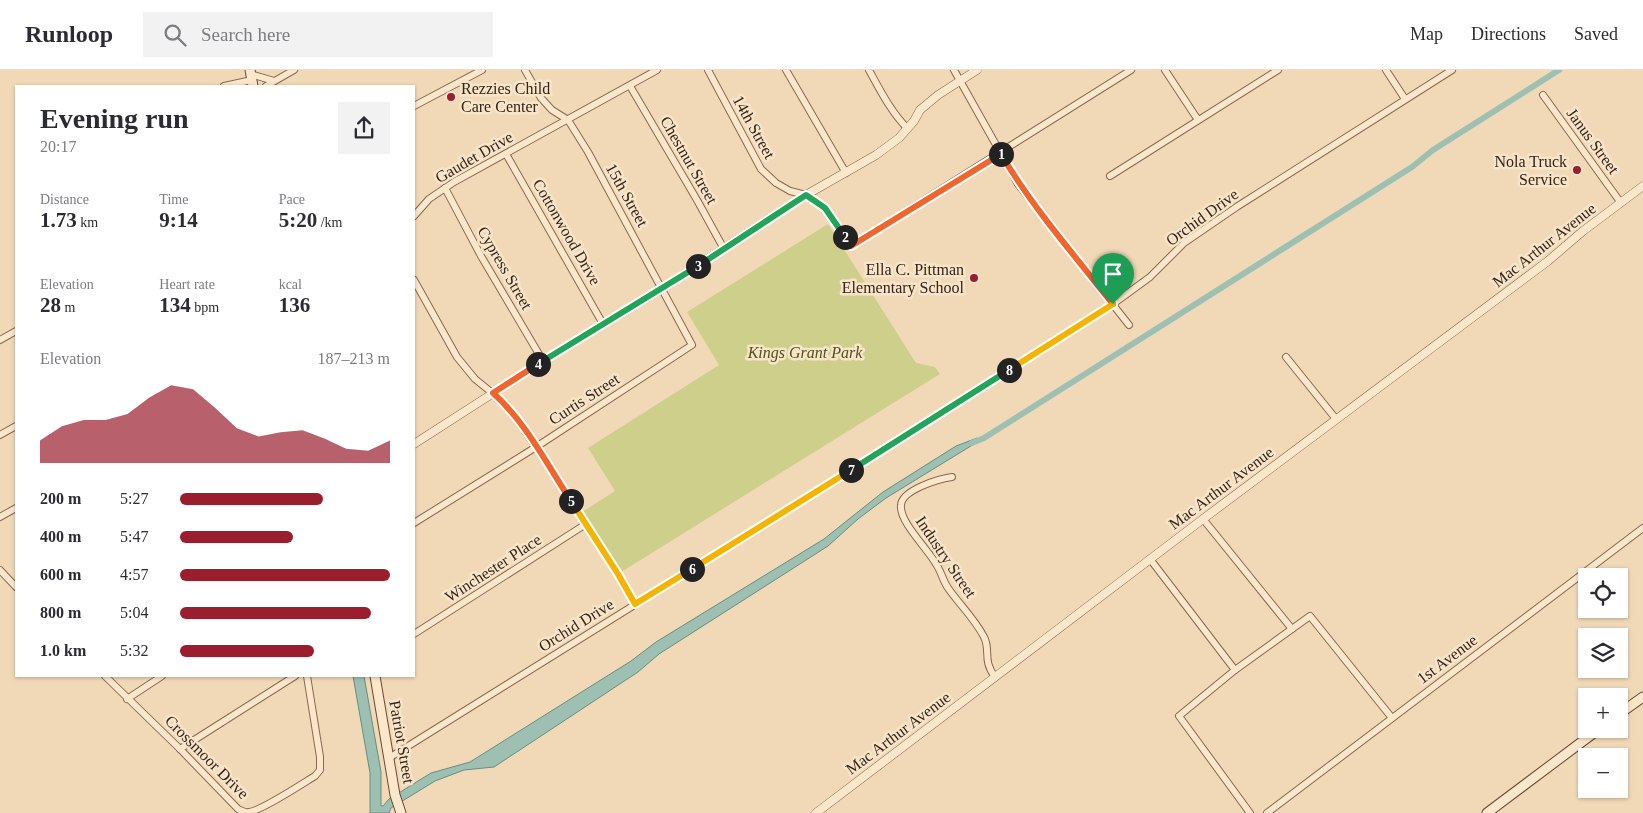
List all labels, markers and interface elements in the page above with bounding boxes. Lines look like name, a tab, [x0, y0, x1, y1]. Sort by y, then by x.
search box	[143, 12, 493, 57]
text: Runloop	[25, 21, 113, 47]
icon: search	[161, 21, 189, 49]
text: Search here	[201, 24, 290, 45]
text: Map	[1410, 24, 1443, 44]
text: Directions	[1471, 24, 1546, 44]
text: Saved	[1574, 24, 1618, 44]
place label: Rezzies Child Care Center	[461, 80, 550, 115]
marker: Rezzies Child Care Center	[445, 91, 457, 103]
street label: 14th Street	[730, 92, 779, 162]
button: share	[338, 102, 390, 154]
text: Evening run	[40, 103, 189, 134]
street label: Janus Street	[1564, 105, 1623, 178]
street label: Chestnut Street	[657, 113, 721, 207]
street label: Gaudet Drive	[432, 128, 516, 186]
text: 20:17	[40, 138, 76, 155]
pin: 1	[988, 142, 1014, 166]
text: 1	[998, 147, 1005, 162]
place label: Nola Truck Service	[1495, 153, 1567, 188]
street label: 15th Street	[603, 160, 652, 230]
marker: Nola Truck Service	[1571, 164, 1583, 176]
street label: Cottonwood Drive	[530, 176, 604, 288]
street label: Orchid Drive	[1163, 185, 1241, 249]
text: Distance	[40, 192, 89, 207]
text: Time	[159, 192, 188, 207]
text: Pace	[279, 192, 305, 207]
street label: Mac Arthur Avenue	[1489, 200, 1599, 290]
text: 1.73	[40, 208, 77, 232]
text: 9:14	[159, 208, 198, 232]
text: 5:20	[279, 208, 317, 232]
text: km	[77, 215, 98, 230]
text: /km	[317, 215, 342, 230]
street label: Cypress Street	[474, 224, 536, 313]
pin: 2	[832, 224, 858, 250]
text: 2	[842, 230, 849, 245]
pin	[1092, 253, 1134, 304]
pin: 3	[686, 254, 710, 278]
text: 3	[695, 259, 702, 274]
icon: arrive	[1099, 260, 1127, 288]
place label: Ella C. Pittman Elementary School	[842, 261, 965, 297]
marker: Ella C. Pittman Elementary School	[968, 272, 980, 284]
text: Elevation	[40, 277, 94, 292]
text: Heart rate	[159, 277, 215, 292]
text: kcal	[279, 277, 302, 292]
text: 28	[40, 293, 61, 317]
text: 134	[159, 293, 191, 317]
text: 136	[279, 293, 310, 317]
text: m	[61, 300, 75, 315]
text: bpm	[191, 300, 219, 315]
park label: Kings Grant Park	[747, 344, 863, 362]
text: Elevation	[40, 350, 101, 367]
text: 187–213 m	[318, 350, 390, 367]
pin: 4	[526, 352, 550, 376]
text: 4	[535, 357, 542, 372]
pin: 8	[996, 358, 1022, 382]
text: 8	[1006, 363, 1013, 378]
street label: Curtis Street	[546, 370, 623, 428]
street label: Mac Arthur Avenue	[1166, 443, 1276, 533]
pin: 7	[838, 458, 864, 482]
text: 7	[848, 463, 855, 478]
pin: 5	[558, 488, 584, 514]
text: 200 m	[40, 490, 81, 507]
text: 5:27	[120, 490, 148, 507]
text: 5	[568, 494, 575, 509]
street label: Industry Street	[912, 513, 980, 602]
text: 400 m	[40, 528, 81, 545]
text: 5:47	[120, 528, 148, 545]
street label: Winchester Place	[442, 531, 544, 605]
pin: 6	[680, 556, 704, 582]
text: 6	[689, 562, 696, 577]
text: 600 m	[40, 566, 81, 583]
text: 4:57	[120, 566, 148, 583]
map controls	[1578, 568, 1628, 798]
button: locate	[1578, 568, 1628, 618]
street label: Orchid Drive	[536, 595, 616, 655]
text: 800 m	[40, 604, 81, 621]
text: 5:04	[120, 604, 148, 621]
button: layers	[1578, 628, 1628, 678]
street label: 1st Avenue	[1414, 631, 1480, 687]
text: 1.0 km	[40, 642, 86, 659]
text: 5:32	[120, 642, 148, 659]
street label: Mac Arthur Avenue	[843, 688, 953, 778]
button: +	[1578, 688, 1628, 738]
street label: Patriot Street	[386, 699, 418, 785]
street label: Crossmoor Drive	[162, 712, 252, 802]
button: −	[1578, 748, 1628, 798]

